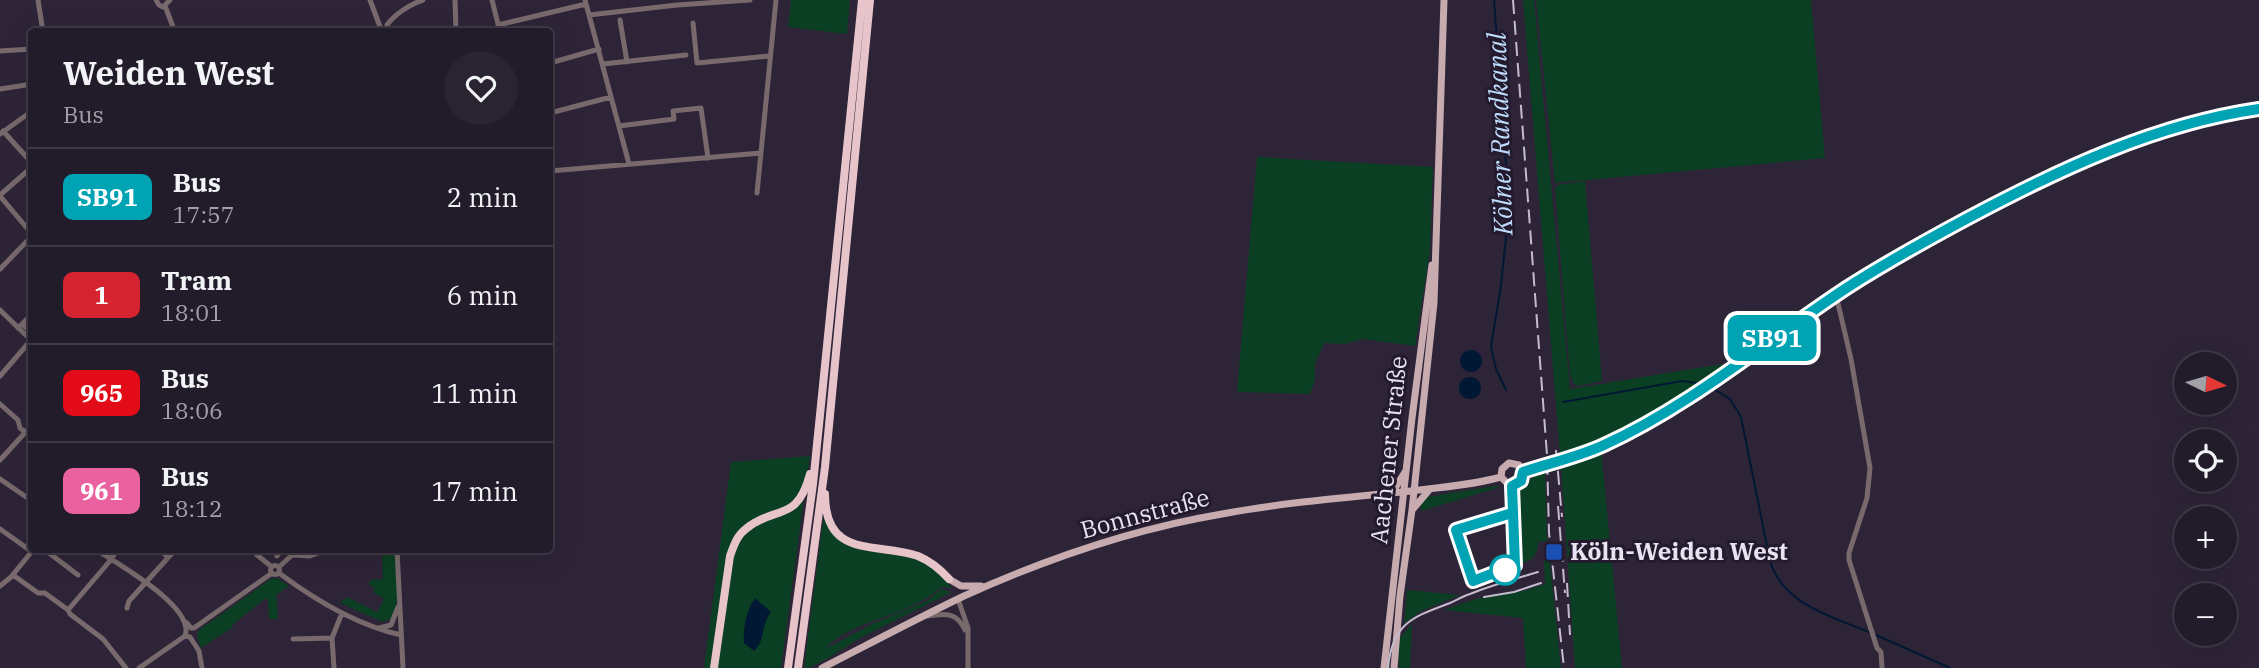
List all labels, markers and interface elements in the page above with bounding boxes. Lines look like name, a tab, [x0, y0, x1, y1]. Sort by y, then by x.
water label: Kölner Randkanal	[1478, 31, 1520, 237]
text: Weiden West	[63, 51, 274, 94]
button: heart	[444, 51, 518, 125]
text: Bus	[63, 99, 104, 129]
text: Bus	[173, 165, 221, 199]
text: 2 min	[447, 180, 518, 214]
text: SB91	[77, 181, 138, 213]
text: 17:57	[173, 199, 235, 229]
text: Tram	[161, 263, 232, 297]
text: 6 min	[447, 278, 518, 312]
text: 1	[94, 279, 109, 311]
text: 18:01	[161, 297, 223, 327]
line badge: SB91	[1723, 315, 1821, 361]
text: SB91	[1742, 322, 1802, 354]
north arrow	[2174, 352, 2236, 415]
map controls	[2174, 352, 2237, 646]
street label: Aachener Straße	[1362, 354, 1414, 545]
text: Bus	[161, 361, 209, 395]
text: 11 min	[431, 376, 518, 410]
text: 965	[80, 377, 123, 409]
text: 18:06	[161, 395, 223, 425]
button: locate	[2174, 429, 2237, 492]
text: Bus	[161, 459, 209, 493]
text: 17 min	[431, 474, 518, 508]
text: 961	[80, 475, 123, 507]
street label: Bonnstraße	[1077, 480, 1213, 546]
text: 18:12	[161, 493, 223, 523]
button: +	[2174, 506, 2237, 569]
place label: Köln-Weiden West	[1570, 535, 1788, 567]
marker: Köln-Weiden West	[1544, 542, 1564, 562]
unlabelled marker	[1490, 555, 1520, 585]
button: −	[2174, 583, 2237, 646]

